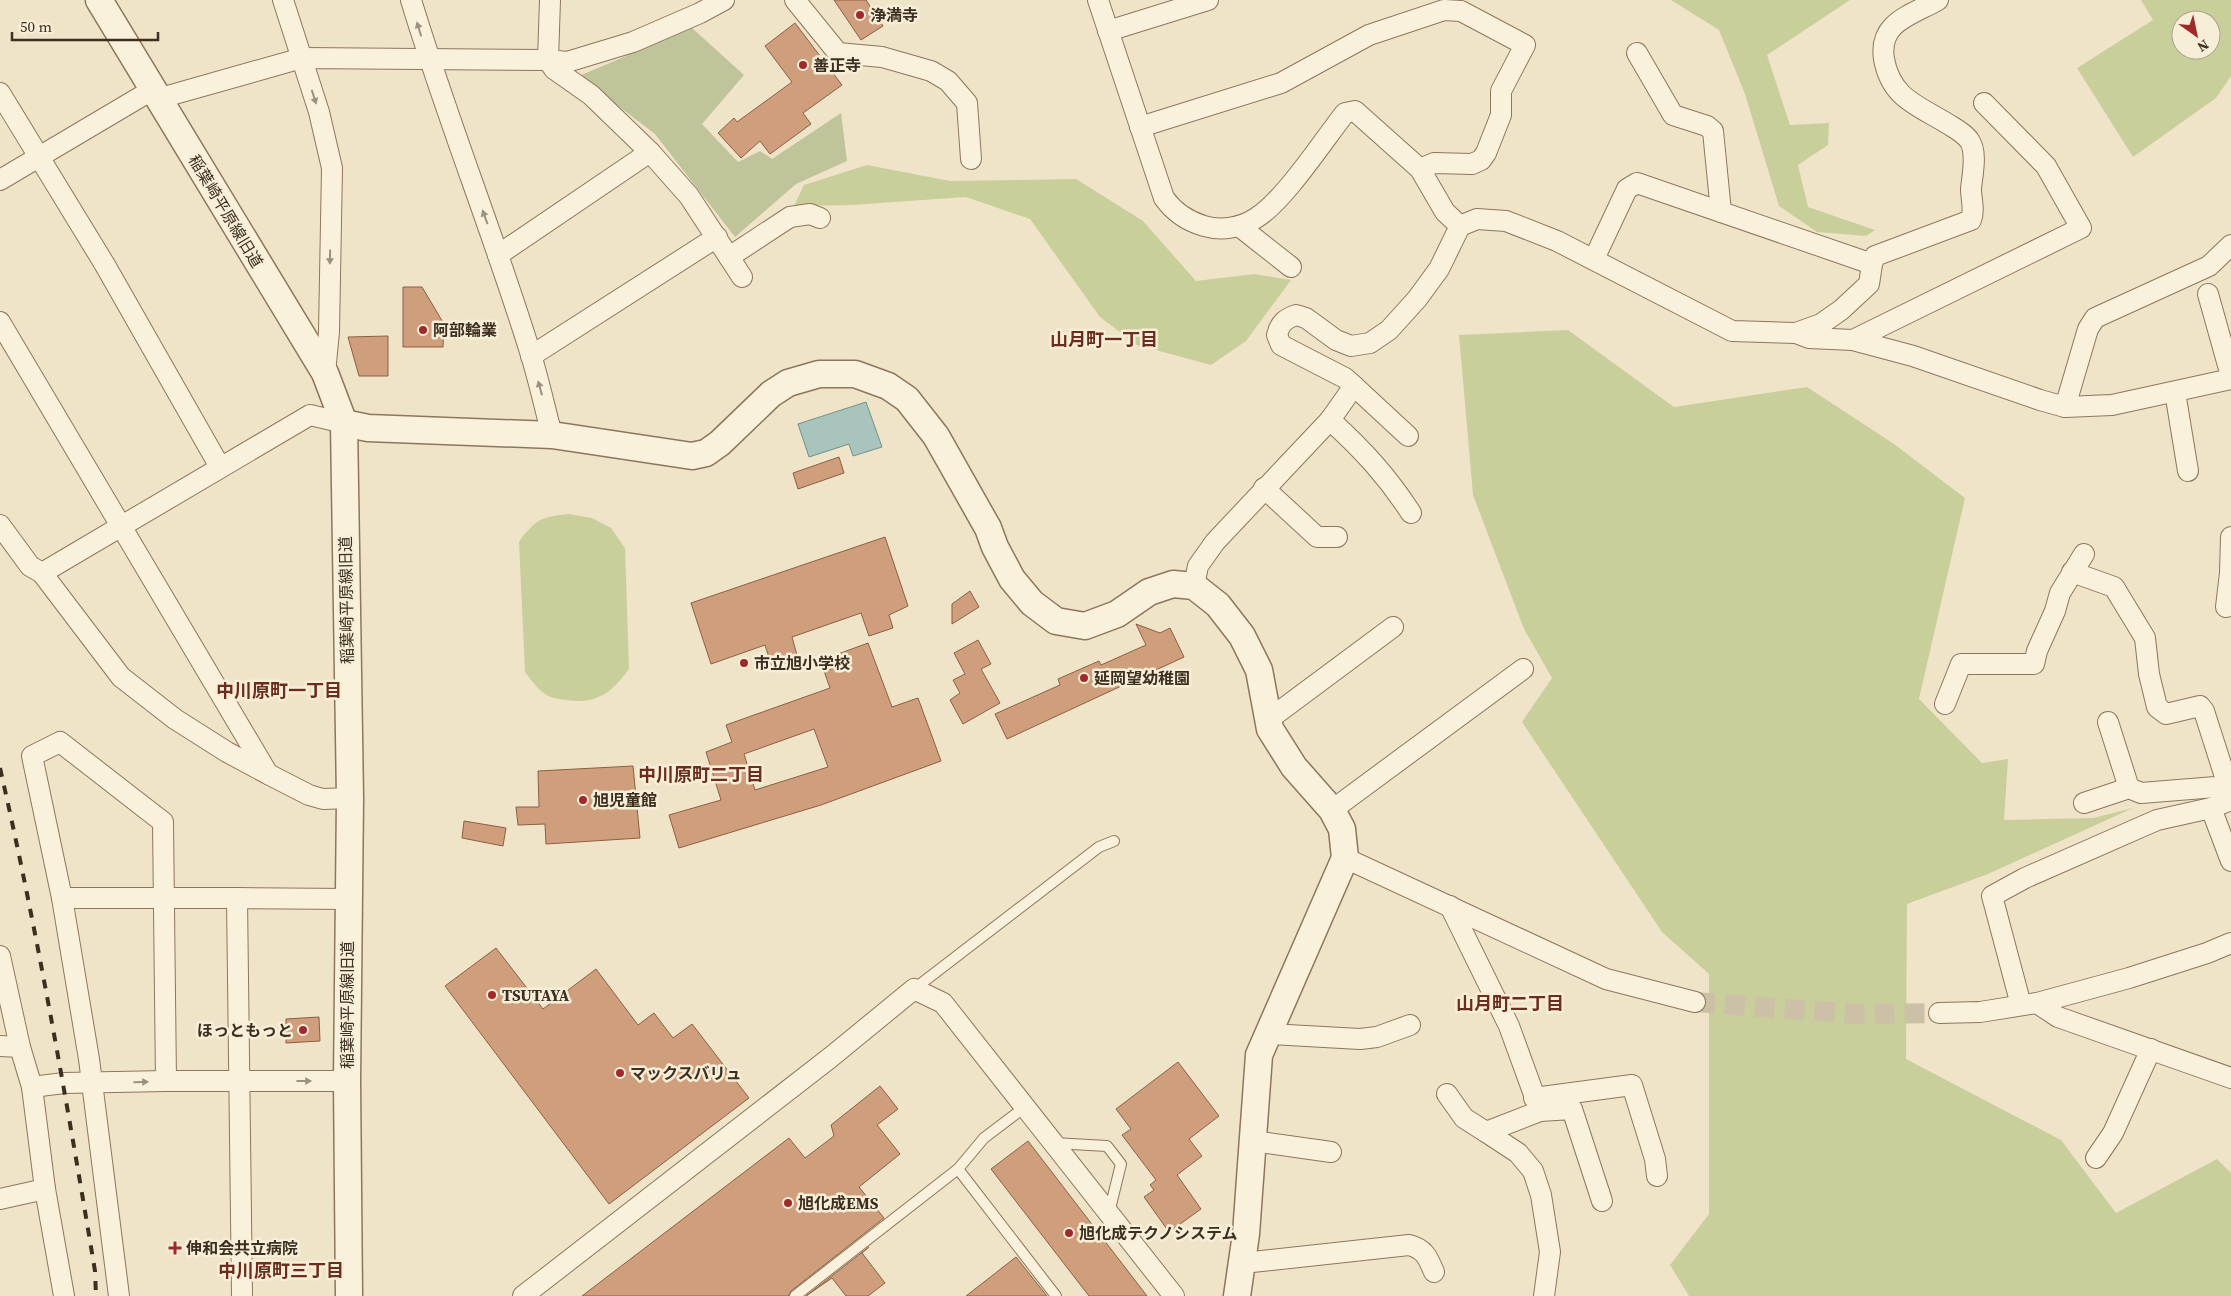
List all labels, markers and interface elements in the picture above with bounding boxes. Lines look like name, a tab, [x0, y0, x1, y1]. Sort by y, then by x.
place label: 浄満寺	[870, 4, 918, 26]
marker: 浄満寺	[854, 9, 866, 21]
scale bar	[12, 10, 159, 42]
north arrow	[2171, 10, 2221, 60]
text: 50 m	[20, 16, 52, 37]
one-way arrow	[415, 21, 423, 36]
text: N	[2193, 35, 2213, 57]
place label: 善正寺	[813, 54, 861, 76]
marker: 善正寺	[797, 59, 809, 71]
one-way arrow	[311, 89, 318, 104]
street label: 稲葉崎平原線旧道	[184, 150, 268, 272]
one-way arrow	[481, 209, 489, 224]
one-way arrow	[326, 249, 334, 265]
place label: 阿部輪業	[433, 319, 497, 341]
marker: 阿部輪業	[417, 324, 429, 336]
district label: 山月町一丁目	[1050, 327, 1158, 352]
one-way arrow	[536, 381, 544, 396]
street label: 稲葉崎平原線旧道	[334, 536, 358, 664]
place label: 市立旭小学校	[754, 652, 850, 674]
marker: 市立旭小学校	[738, 657, 750, 669]
place label: 延岡望幼稚園	[1094, 667, 1190, 689]
marker: 延岡望幼稚園	[1078, 672, 1090, 684]
district label: 中川原町一丁目	[216, 678, 342, 703]
district label: 中川原町二丁目	[638, 762, 764, 787]
place label: 旭児童館	[593, 789, 657, 811]
marker: 旭児童館	[577, 794, 589, 806]
street label: 稲葉崎平原線旧道	[336, 941, 358, 1069]
place label: TSUTAYA	[502, 984, 570, 1006]
marker: TSUTAYA	[486, 989, 498, 1001]
district label: 山月町二丁目	[1456, 991, 1564, 1016]
place label: ほっともっと	[197, 1019, 293, 1041]
marker: ほっともっと	[297, 1024, 309, 1036]
place label: マックスバリュ	[630, 1062, 742, 1084]
marker: マックスバリュ	[614, 1067, 626, 1079]
one-way arrow	[296, 1077, 312, 1085]
one-way arrow	[133, 1078, 149, 1086]
place label: 旭化成EMS	[798, 1192, 879, 1214]
marker: 旭化成EMS	[782, 1197, 794, 1209]
place label: 旭化成テクノシステム	[1079, 1222, 1238, 1244]
marker: 旭化成テクノシステム	[1063, 1227, 1075, 1239]
place label: 伸和会共立病院	[186, 1237, 298, 1259]
marker: 伸和会共立病院	[168, 1241, 182, 1255]
district label: 中川原町三丁目	[218, 1258, 344, 1283]

